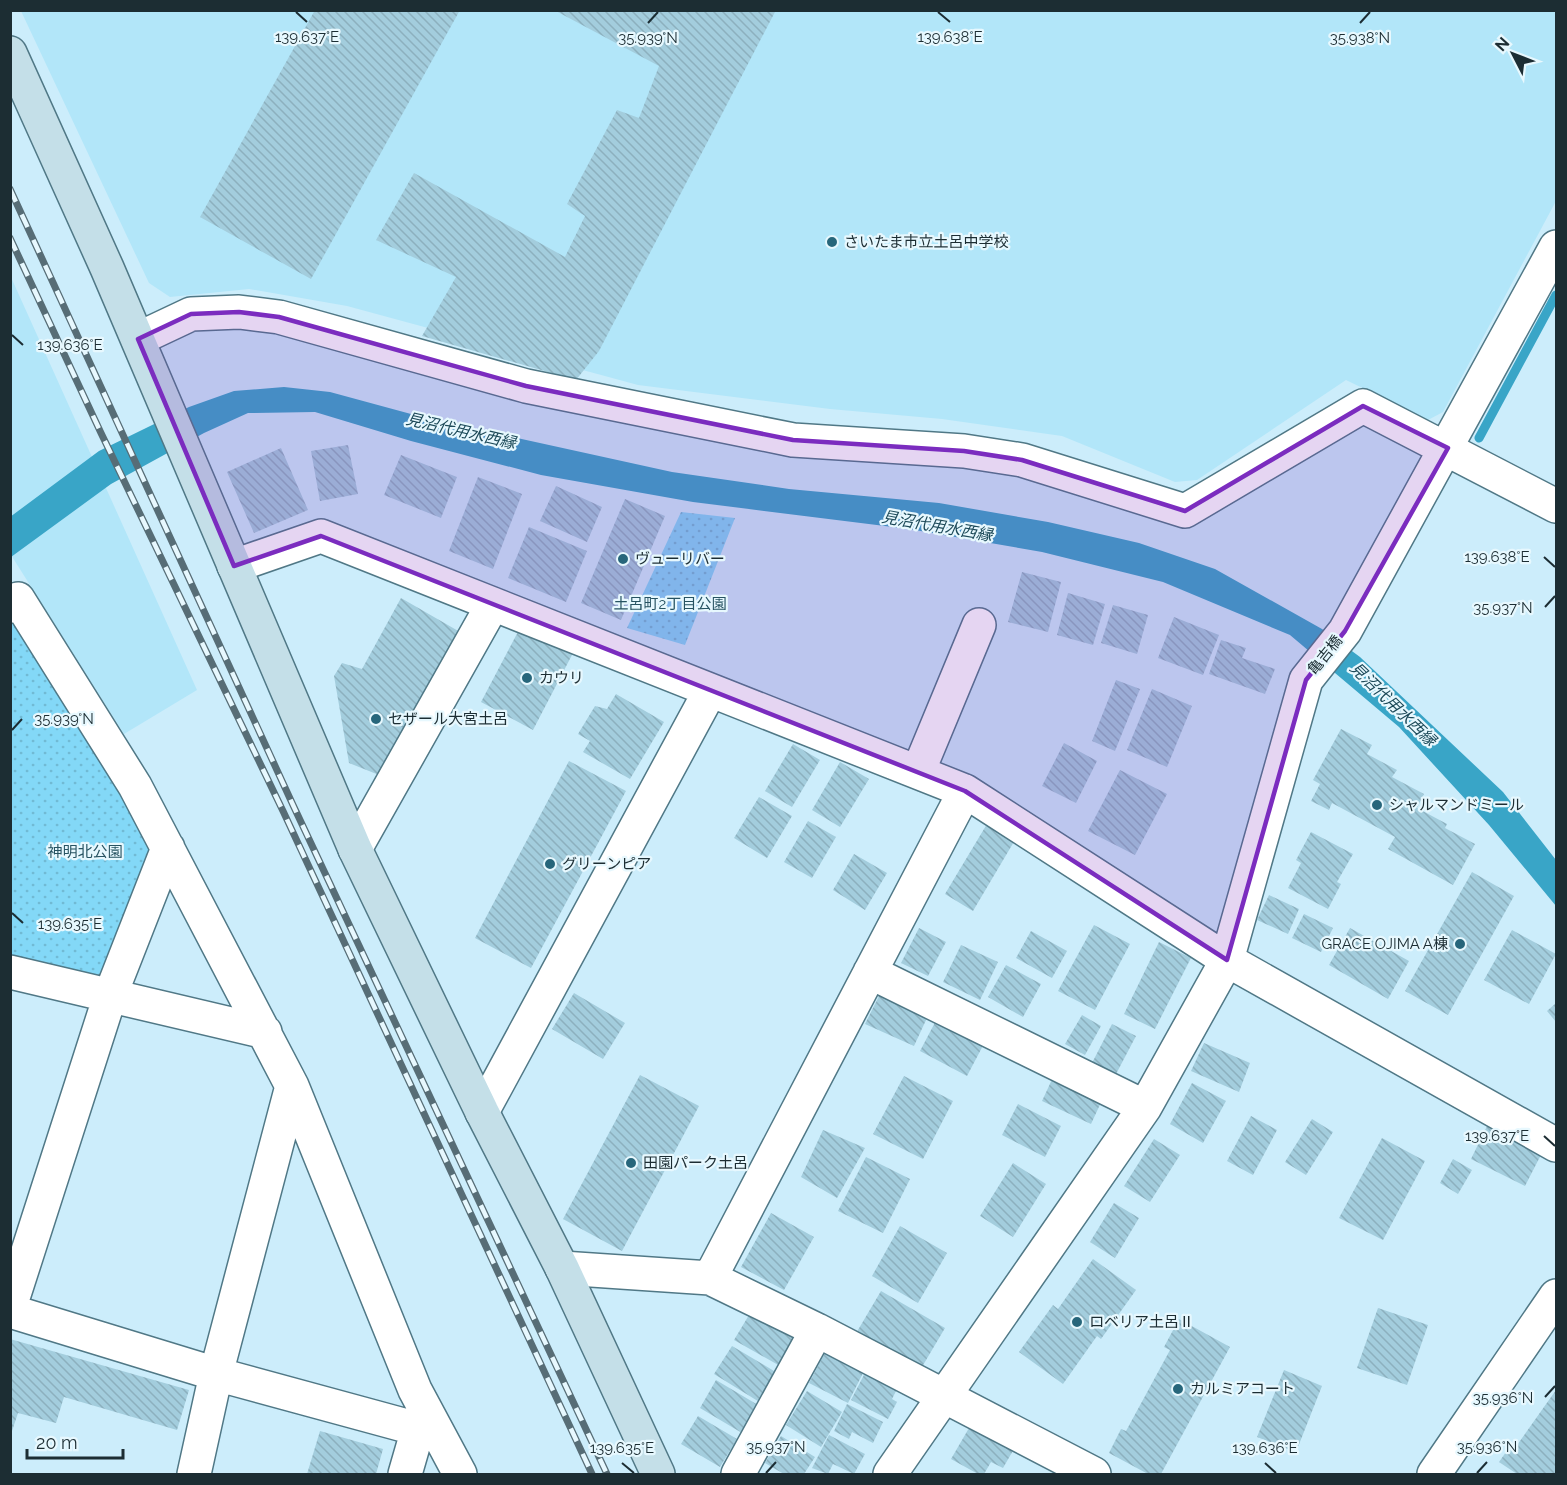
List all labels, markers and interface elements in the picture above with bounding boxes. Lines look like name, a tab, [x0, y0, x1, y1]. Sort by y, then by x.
north arrow	[1483, 24, 1543, 84]
text: 139.637°E	[275, 28, 339, 46]
text: 139.638°E	[917, 28, 983, 46]
text: 35.939°N	[618, 29, 678, 47]
text: 35.938°N	[1330, 29, 1390, 47]
text: N	[1491, 33, 1513, 55]
place label: さいたま市立土呂中学校	[844, 233, 1009, 251]
marker: さいたま市立土呂中学校	[825, 235, 839, 249]
text: 139.636°E	[37, 336, 103, 354]
water label: 見沼代用水西縁	[404, 409, 520, 453]
water label: 見沼代用水西縁	[880, 507, 996, 545]
text: 139.638°E	[1464, 548, 1530, 566]
place label: ヴューリバー	[635, 550, 725, 568]
marker: ヴューリバー	[616, 552, 630, 566]
park label: 土呂町2丁目公園	[614, 595, 726, 613]
text: 35.937°N	[1473, 599, 1533, 617]
street label: 亀吉橋	[1304, 632, 1346, 678]
water label: 見沼代用水西縁	[1346, 658, 1441, 751]
place label: カウリ	[539, 669, 584, 687]
marker: カウリ	[520, 671, 534, 685]
text: 35.939°N	[34, 710, 94, 728]
place label: セザール大宮土呂	[388, 710, 508, 728]
marker: セザール大宮土呂	[369, 712, 383, 726]
place label: シャルマンドミール	[1389, 796, 1524, 814]
marker: シャルマンドミール	[1370, 798, 1384, 812]
park label: 神明北公園	[47, 843, 123, 861]
place label: グリーンピア	[562, 855, 651, 873]
marker: グリーンピア	[543, 857, 557, 871]
text: 139.635°E	[38, 915, 102, 933]
place label: GRACE OJIMA A棟	[1321, 935, 1448, 953]
marker: GRACE OJIMA A棟	[1453, 937, 1467, 951]
text: 139.637°E	[1465, 1127, 1529, 1145]
place label: 田園パーク土呂	[643, 1154, 748, 1172]
marker: 田園パーク土呂	[624, 1156, 638, 1170]
place label: ロベリア土呂Ⅱ	[1089, 1313, 1194, 1331]
marker: ロベリア土呂Ⅱ	[1070, 1315, 1084, 1329]
place label: カルミアコート	[1190, 1380, 1295, 1398]
marker: カルミアコート	[1171, 1382, 1185, 1396]
text: 35.936°N	[1473, 1389, 1533, 1407]
scale bar	[27, 1422, 123, 1460]
text: 20 m	[36, 1432, 78, 1453]
text: 35.937°N	[746, 1438, 806, 1456]
text: 35.936°N	[1457, 1438, 1517, 1456]
text: 139.635°E	[590, 1439, 654, 1457]
text: 139.636°E	[1232, 1439, 1298, 1457]

